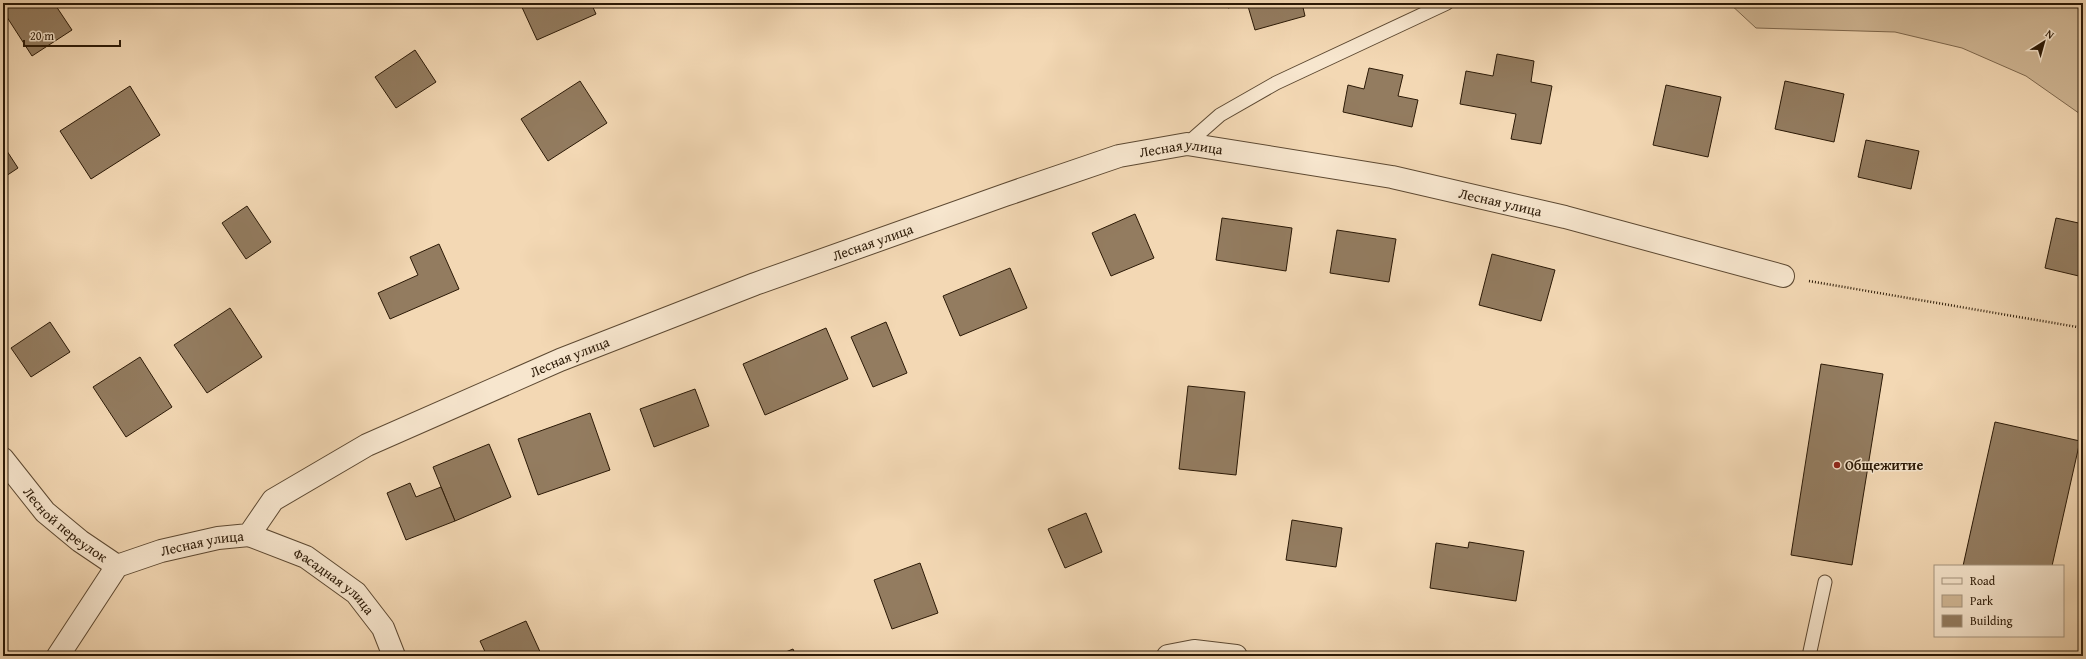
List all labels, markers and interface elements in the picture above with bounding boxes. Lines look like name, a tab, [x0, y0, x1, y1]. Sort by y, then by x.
scale bar	[24, 22, 120, 48]
north arrow	[2024, 22, 2064, 62]
text: N	[2042, 25, 2058, 43]
text: 20 m	[30, 27, 54, 44]
street label: Лесная улица	[1138, 134, 1225, 162]
street label: Лесная улица	[1457, 183, 1544, 221]
street label: Лесная улица	[829, 218, 916, 266]
street label: Лесная улица	[526, 332, 613, 382]
place label: Общежитие	[1845, 455, 1923, 475]
marker: Общежитие	[1832, 460, 1842, 470]
street label: Лесной переулок	[19, 482, 112, 567]
street label: Лесная улица	[158, 526, 245, 561]
street label: Фасадная улица	[291, 543, 379, 619]
legend	[1934, 565, 2064, 637]
text: Road	[1970, 572, 1996, 589]
text: Park	[1970, 592, 1994, 609]
text: Building	[1970, 612, 2013, 629]

